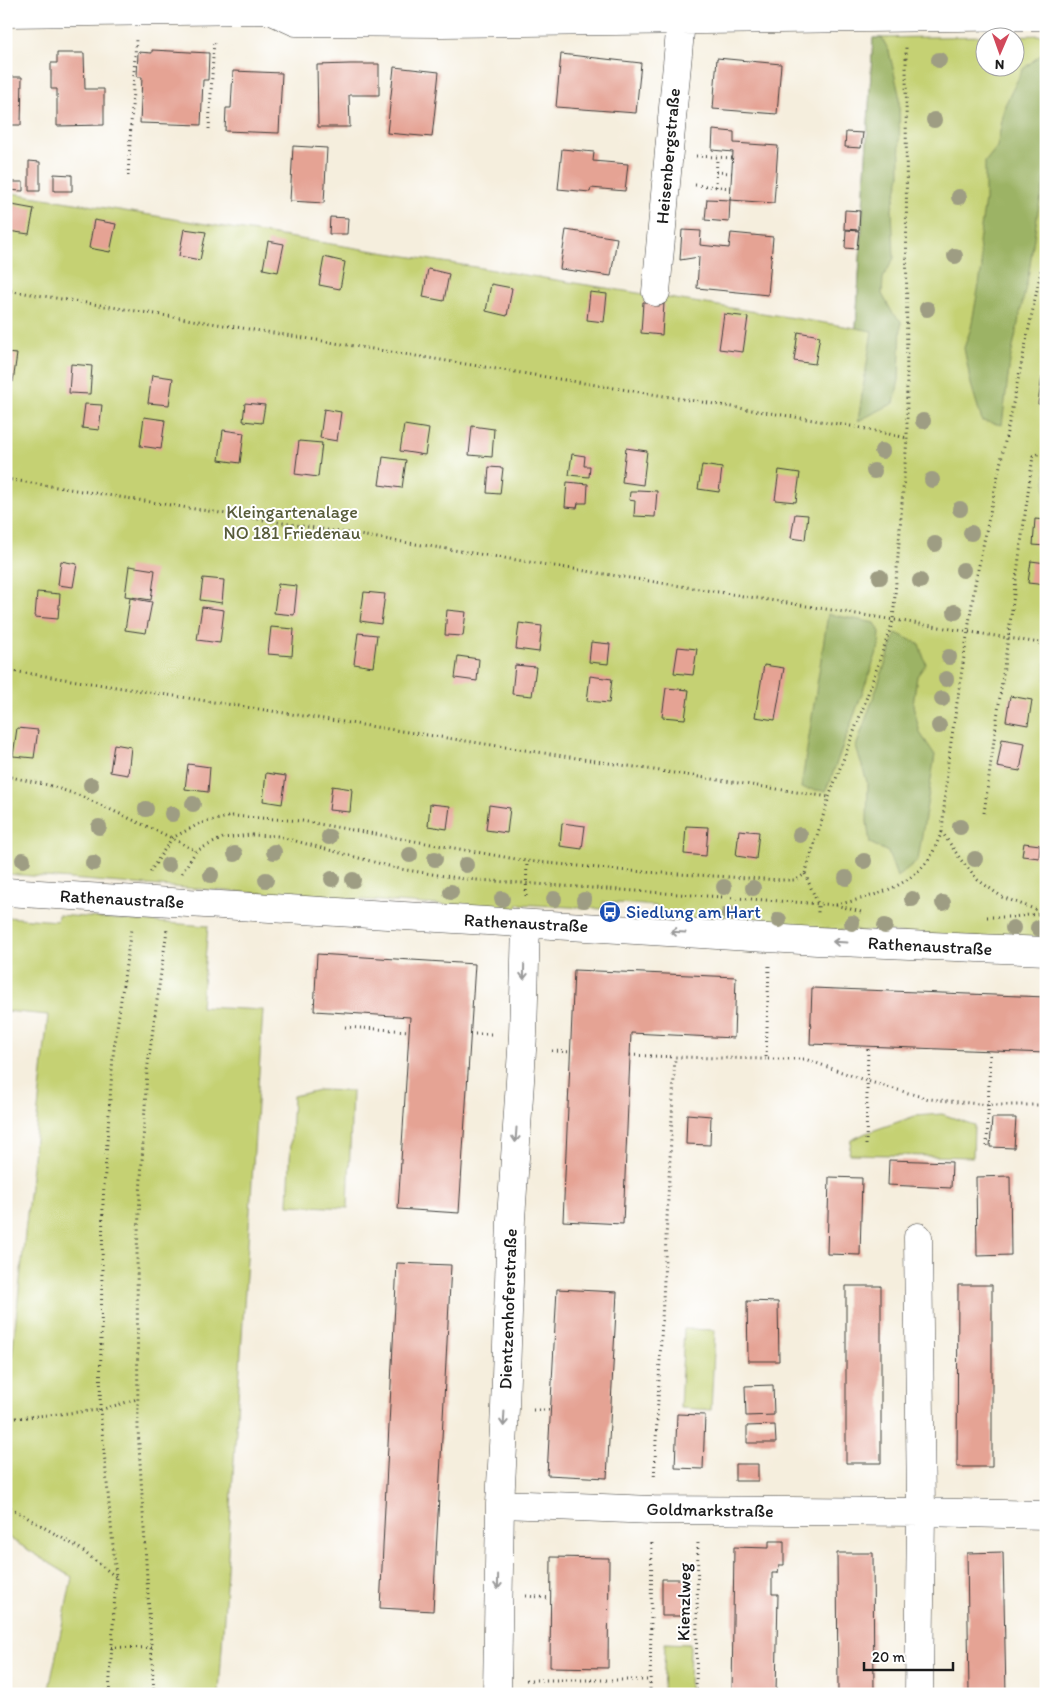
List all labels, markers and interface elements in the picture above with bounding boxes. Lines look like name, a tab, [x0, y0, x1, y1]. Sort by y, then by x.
north arrow	[974, 28, 1024, 78]
text: N	[995, 56, 1005, 73]
street label: Heisenbergstraße	[651, 87, 685, 225]
park label: Kleingartenalage NO 181 Friedenau	[224, 501, 361, 544]
street label: Rathenaustraße	[59, 885, 185, 913]
bus stop icon: Siedlung am Hart	[598, 900, 622, 924]
place label: Siedlung am Hart	[626, 901, 761, 923]
street label: Rathenaustraße	[463, 909, 589, 937]
one-way arrow	[670, 928, 686, 937]
street label: Rathenaustraße	[867, 932, 993, 960]
one-way arrow	[832, 937, 848, 946]
one-way arrow	[520, 964, 529, 980]
one-way arrow	[512, 1126, 521, 1142]
street label: Dientzenhoferstraße	[494, 1228, 522, 1390]
one-way arrow	[500, 1411, 509, 1427]
street label: Goldmarkstraße	[646, 1498, 774, 1522]
street label: Kienzlweg	[672, 1562, 696, 1641]
one-way arrow	[493, 1573, 503, 1589]
scale bar	[864, 1640, 953, 1672]
text: 20 m	[872, 1648, 906, 1666]

